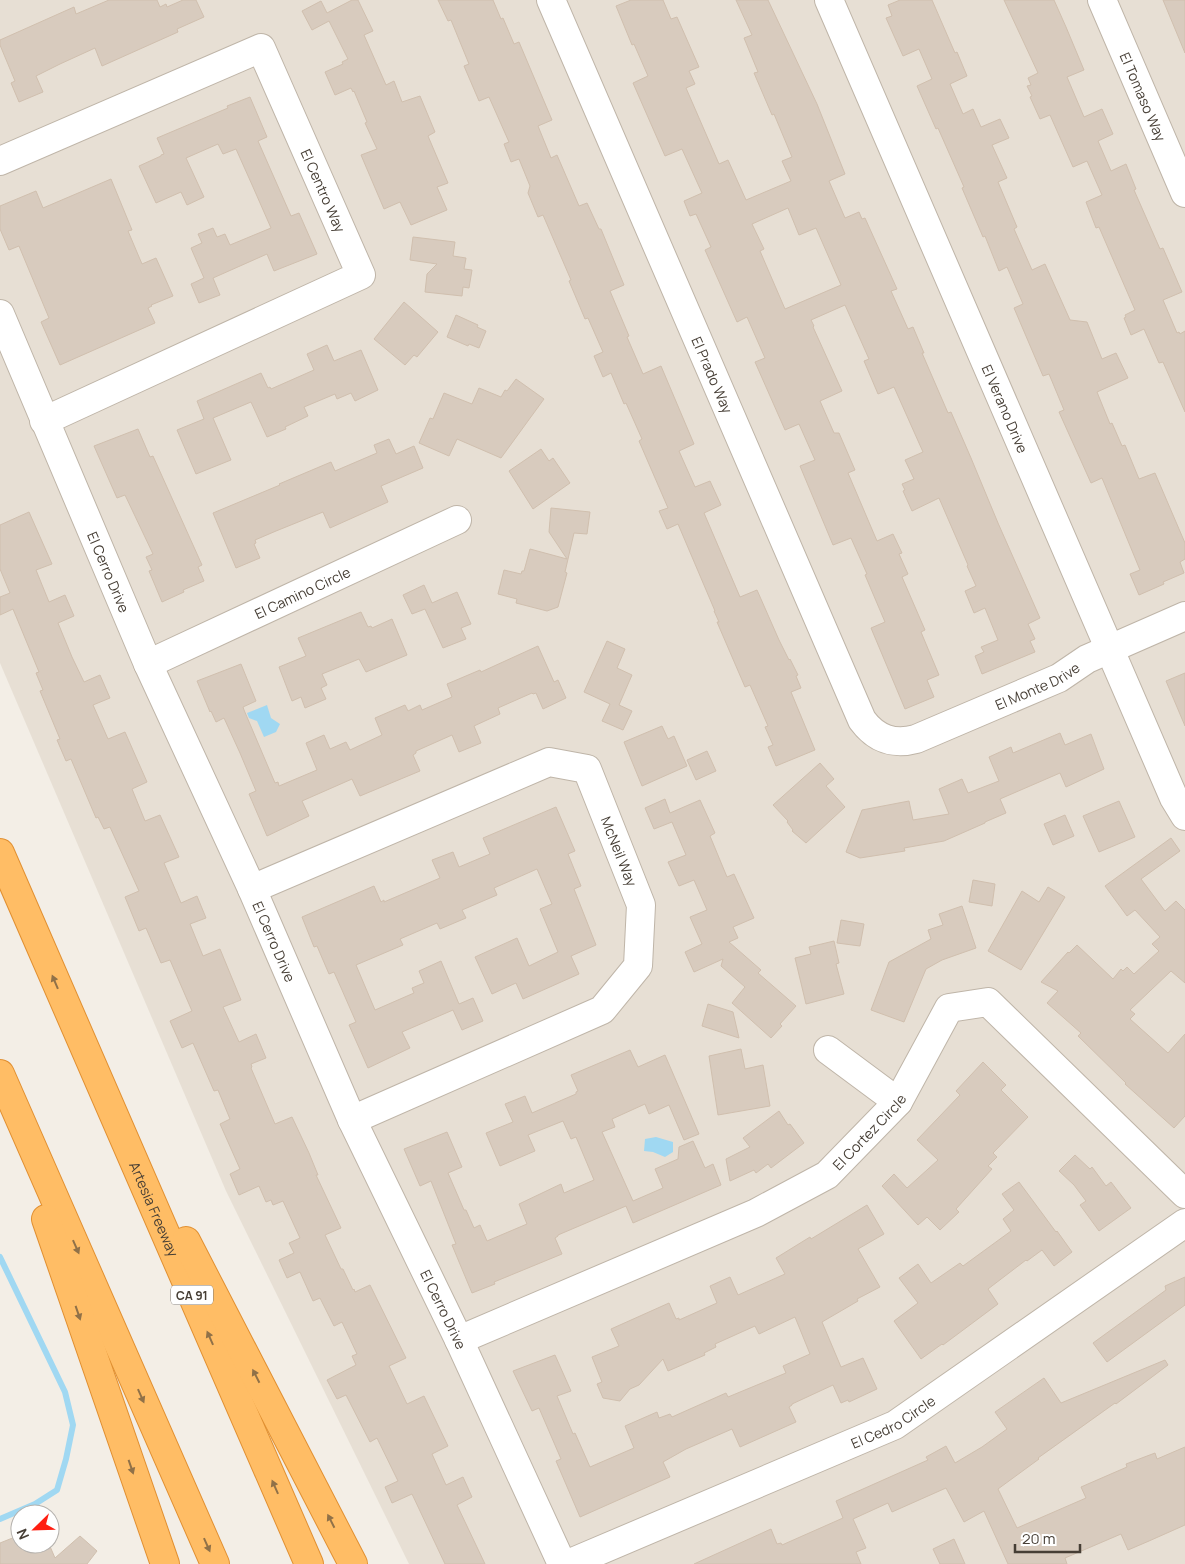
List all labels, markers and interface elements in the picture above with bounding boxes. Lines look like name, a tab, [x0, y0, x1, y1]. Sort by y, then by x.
street label: El Tomaso Way	[1116, 49, 1171, 144]
street label: El Centro Way	[297, 146, 351, 236]
street label: El Prado Way	[688, 333, 738, 416]
street label: El Verano Drive	[978, 361, 1033, 456]
street label: El Cerro Drive	[84, 529, 135, 615]
street label: El Camino Circle	[251, 562, 353, 623]
street label: El Monte Drive	[992, 657, 1083, 714]
street label: McNeil Way	[597, 813, 642, 890]
street label: El Cerro Drive	[249, 898, 301, 985]
one-way arrow	[51, 975, 59, 989]
street label: El Cortez Circle	[828, 1091, 910, 1174]
street label: Artesia Freeway	[126, 1158, 184, 1260]
one-way arrow	[72, 1240, 80, 1254]
street label: El Cerro Drive	[417, 1266, 471, 1352]
road number: CA 91	[171, 1286, 213, 1304]
one-way arrow	[75, 1306, 82, 1321]
one-way arrow	[206, 1331, 214, 1345]
one-way arrow	[252, 1369, 261, 1383]
one-way arrow	[138, 1389, 146, 1403]
street label: El Cedro Circle	[848, 1391, 939, 1452]
one-way arrow	[128, 1460, 136, 1475]
one-way arrow	[271, 1480, 279, 1494]
north arrow	[10, 1504, 60, 1554]
one-way arrow	[327, 1513, 335, 1528]
scale bar	[1015, 1522, 1080, 1554]
text: N	[12, 1526, 33, 1543]
text: 20 m	[1022, 1528, 1055, 1549]
one-way arrow	[203, 1538, 211, 1552]

